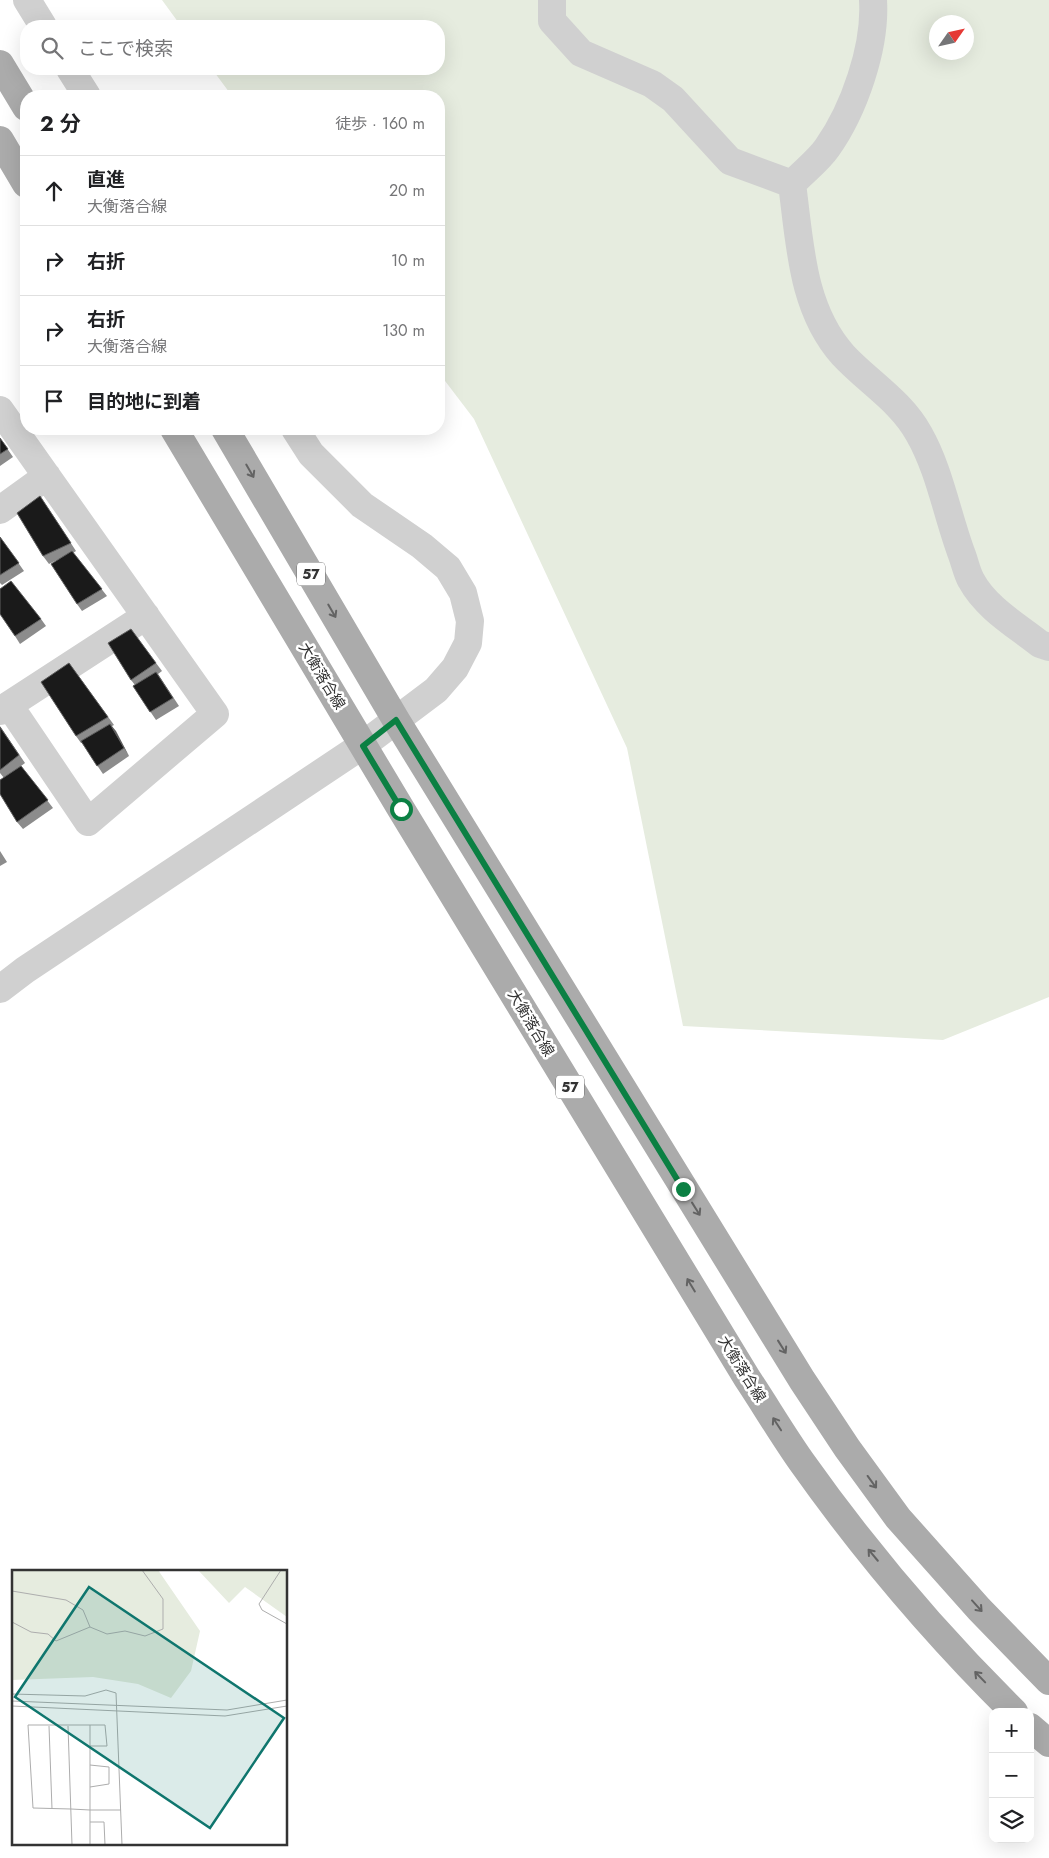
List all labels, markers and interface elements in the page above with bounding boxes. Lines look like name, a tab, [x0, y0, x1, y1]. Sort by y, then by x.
north arrow	[929, 15, 974, 60]
search box	[20, 20, 445, 75]
icon: search	[38, 34, 66, 62]
text: ここで検索	[78, 35, 173, 62]
text: 2 分	[40, 109, 81, 139]
text: 徒歩 · 160 m	[335, 112, 425, 135]
text: 直進	[87, 166, 125, 193]
icon: ahead	[40, 177, 68, 205]
text: 20 m	[389, 179, 425, 202]
text: 大衡落合線	[87, 195, 167, 218]
icon: right	[40, 247, 68, 275]
text: 右折	[87, 248, 125, 275]
text: 10 m	[391, 249, 425, 272]
text: 右折	[87, 306, 125, 333]
icon: right	[40, 317, 68, 345]
text: 130 m	[382, 319, 425, 342]
text: 大衡落合線	[87, 335, 167, 358]
icon: arrive	[40, 387, 68, 415]
text: 目的地に到着	[87, 388, 201, 415]
one-way arrow	[245, 463, 255, 478]
road number: 57	[297, 562, 325, 586]
one-way arrow	[328, 603, 338, 617]
street label: 大衡落合線	[293, 638, 351, 714]
route start	[390, 798, 413, 821]
street label: 大衡落合線	[502, 985, 560, 1061]
road number: 57	[556, 1076, 584, 1098]
route end	[672, 1178, 695, 1201]
one-way arrow	[691, 1202, 701, 1216]
one-way arrow	[686, 1279, 696, 1293]
street label: 大衡落合線	[713, 1331, 771, 1407]
one-way arrow	[777, 1340, 787, 1354]
one-way arrow	[771, 1417, 781, 1431]
one-way arrow	[867, 1475, 877, 1489]
one-way arrow	[867, 1548, 878, 1561]
inset map	[12, 1570, 288, 1846]
one-way arrow	[971, 1600, 983, 1613]
one-way arrow	[974, 1670, 986, 1683]
map controls	[989, 1708, 1034, 1843]
button: +	[989, 1708, 1034, 1753]
button: −	[989, 1753, 1034, 1798]
button: layers	[989, 1798, 1034, 1843]

